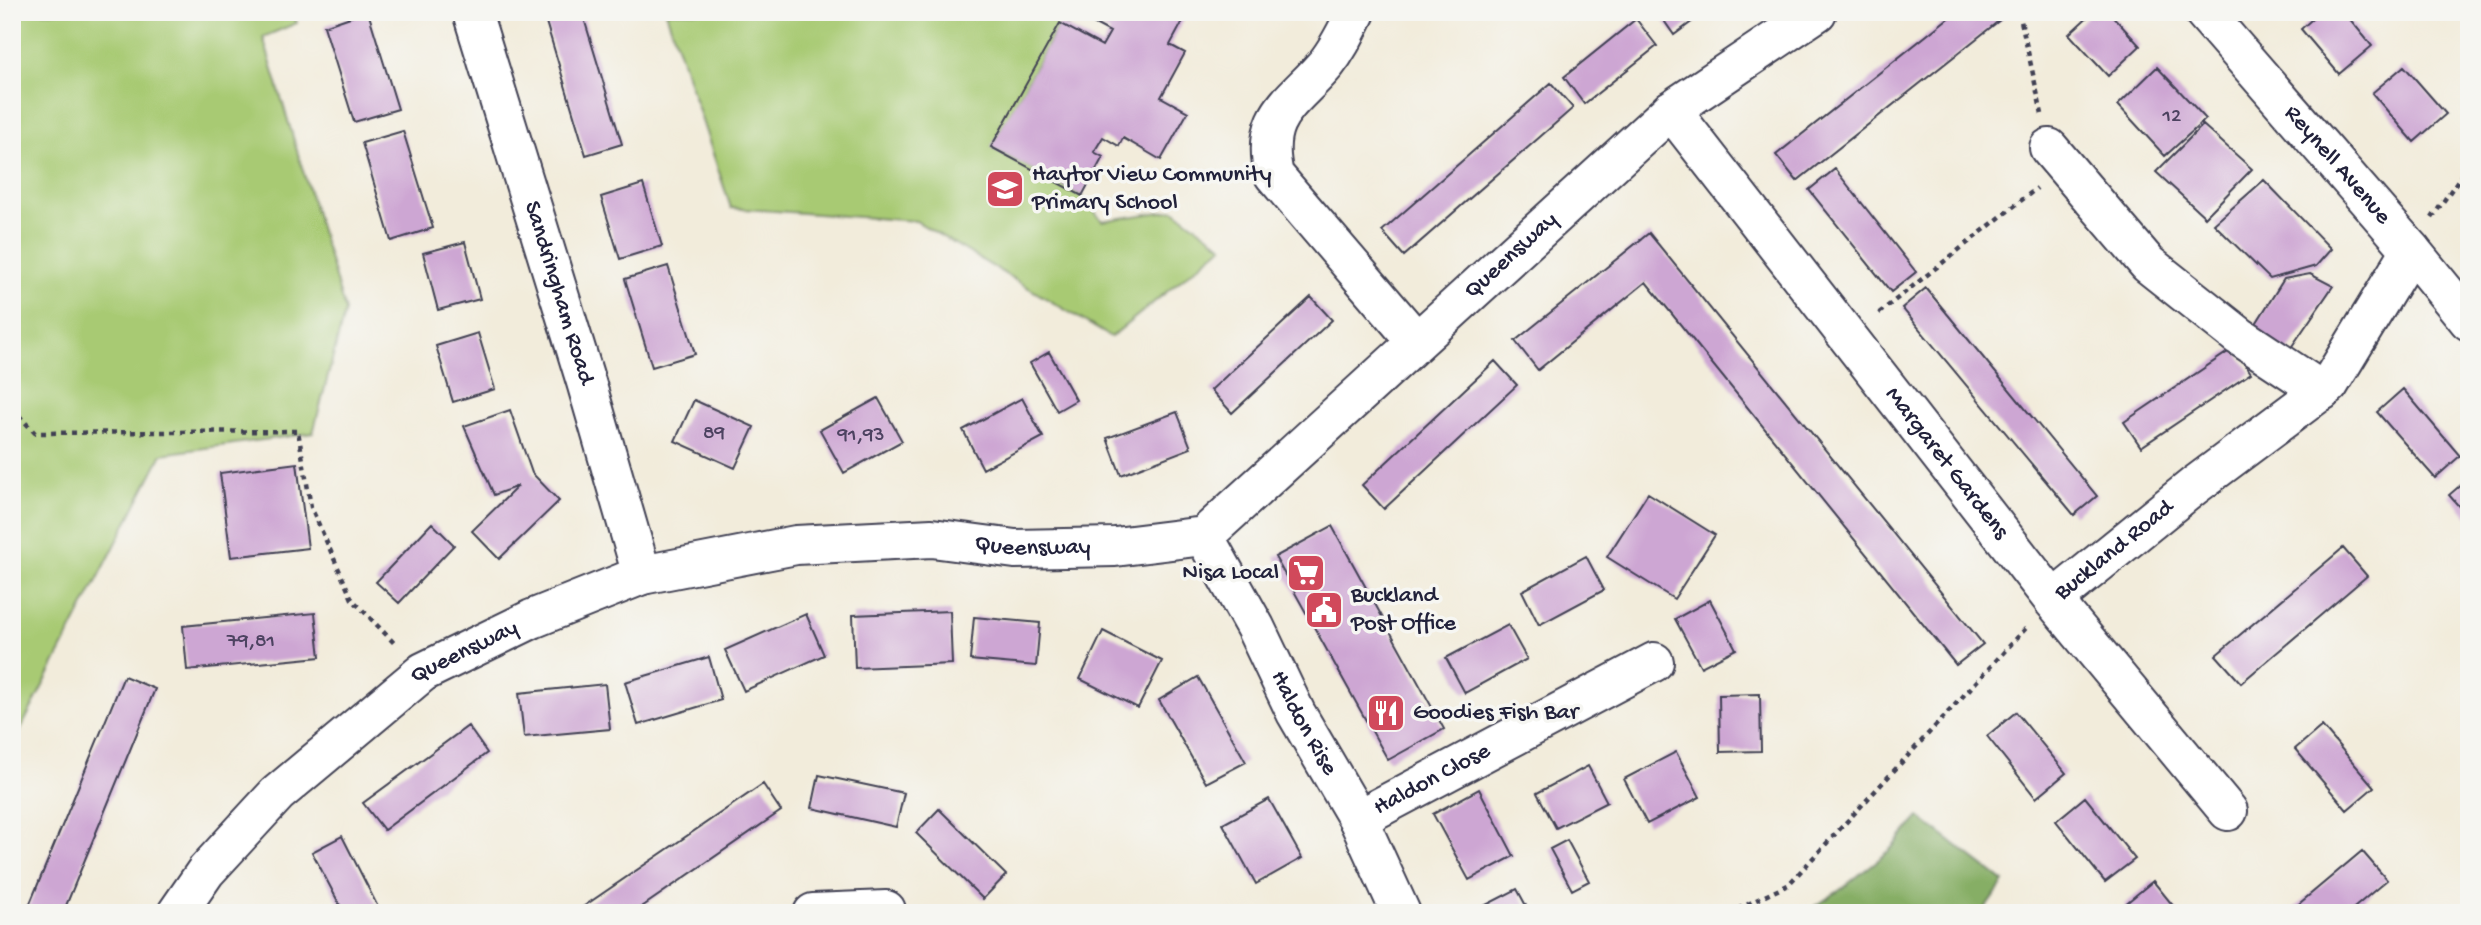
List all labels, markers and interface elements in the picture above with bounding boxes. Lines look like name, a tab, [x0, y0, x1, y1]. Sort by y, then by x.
street label: Reynell Avenue	[2277, 99, 2397, 231]
house number: 12	[2162, 105, 2181, 130]
place label: Haytor View Community Primary School	[1031, 161, 1272, 218]
school or university icon: Haytor View Community Primary School	[984, 168, 1026, 210]
street label: Sandringham Road	[517, 198, 601, 390]
street label: Queensway	[1458, 206, 1564, 306]
street label: Margaret Gardens	[1878, 381, 2016, 546]
house number: 89	[703, 422, 725, 447]
house number: 91,93	[836, 424, 885, 449]
street label: Buckland Road	[2048, 492, 2181, 608]
street label: Queensway	[973, 529, 1091, 564]
supermarket icon: Nisa Local	[1285, 552, 1327, 594]
place label: Nisa Local	[1182, 559, 1279, 588]
place label: Buckland Post Office	[1350, 582, 1457, 639]
public building icon: Buckland Post Office	[1303, 589, 1345, 631]
street label: Queensway	[404, 613, 523, 691]
house number: 79,81	[226, 630, 275, 655]
street label: Haldon Rise	[1264, 666, 1344, 781]
restaurant icon: Goodies Fish Bar	[1365, 692, 1407, 734]
place label: Goodies Fish Bar	[1413, 699, 1581, 728]
street label: Haldon Close	[1369, 737, 1496, 822]

